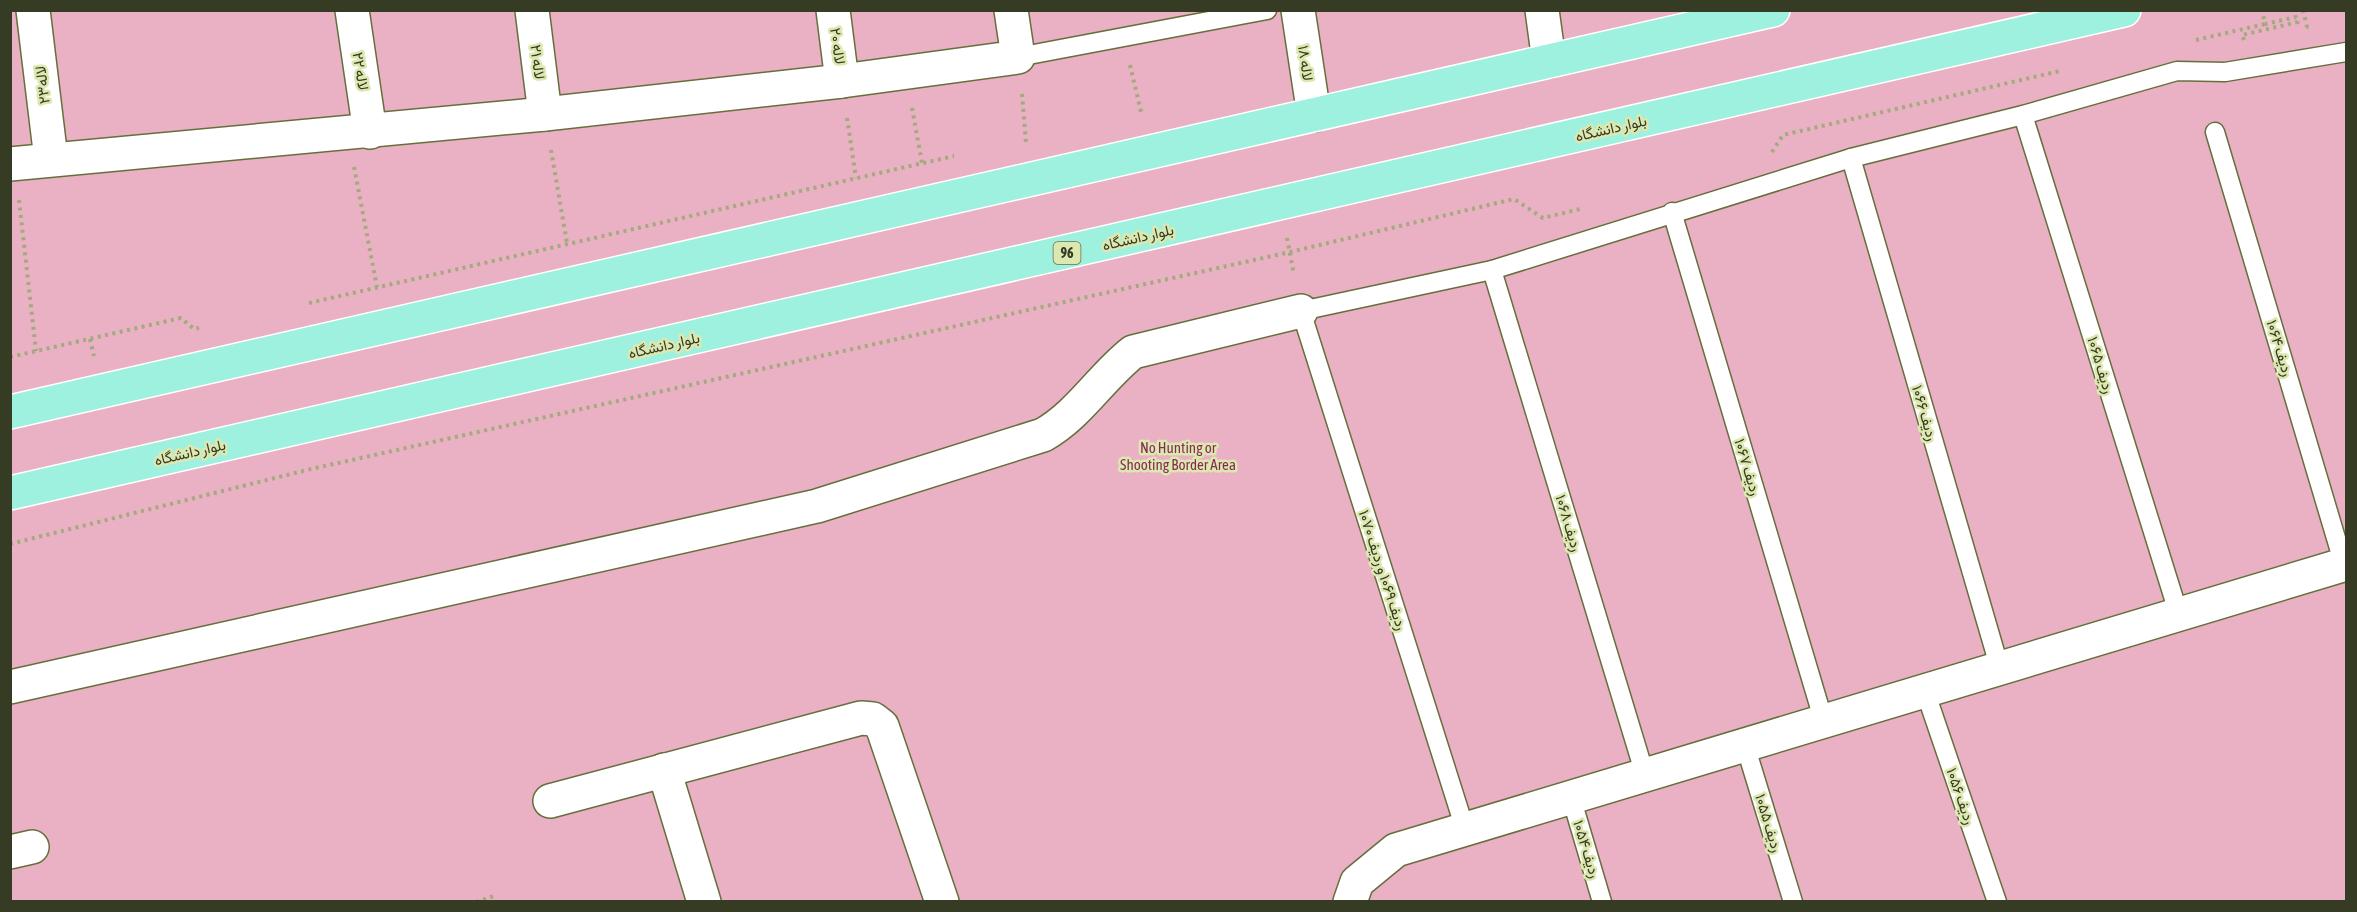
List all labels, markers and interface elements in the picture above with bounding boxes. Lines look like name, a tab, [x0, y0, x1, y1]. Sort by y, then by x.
street label: لاله ۲۰	[827, 27, 849, 65]
street label: لاله ۲۱	[527, 44, 549, 80]
street label: لاله ۱۸	[1295, 44, 1317, 82]
street label: لاله ۲۲	[350, 51, 372, 91]
street label: لاله۲۳	[31, 65, 53, 105]
street label: بلوار دانشگاه	[1574, 112, 1649, 145]
street label: بلوار دانشگاه	[1101, 221, 1176, 254]
road number: 96	[1054, 242, 1080, 264]
street label: ردیف ۱۰۶۴	[2262, 318, 2297, 379]
street label: بلوار دانشگاه	[627, 329, 702, 362]
street label: ردیف ۱۰۶۵	[2083, 334, 2118, 396]
street label: ردیف ۱۰۶۶	[1908, 383, 1941, 443]
street label: بلوار دانشگاه	[153, 436, 228, 469]
street label: ردیف ۱۰۶۷	[1730, 436, 1765, 498]
park label: No Hunting or Shooting Border Area	[1120, 439, 1236, 473]
street label: ردیف ۱۰۶۸	[1551, 492, 1586, 554]
street label: ردیف ۱۰۶۹ و ردیف ۱۰۷۰	[1355, 508, 1410, 633]
street label: ردیف ۱۰۵۶	[1942, 766, 1979, 827]
street label: ردیف ۱۰۵۵	[1751, 792, 1786, 855]
street label: ردیف ۱۰۵۴	[1569, 818, 1604, 880]

